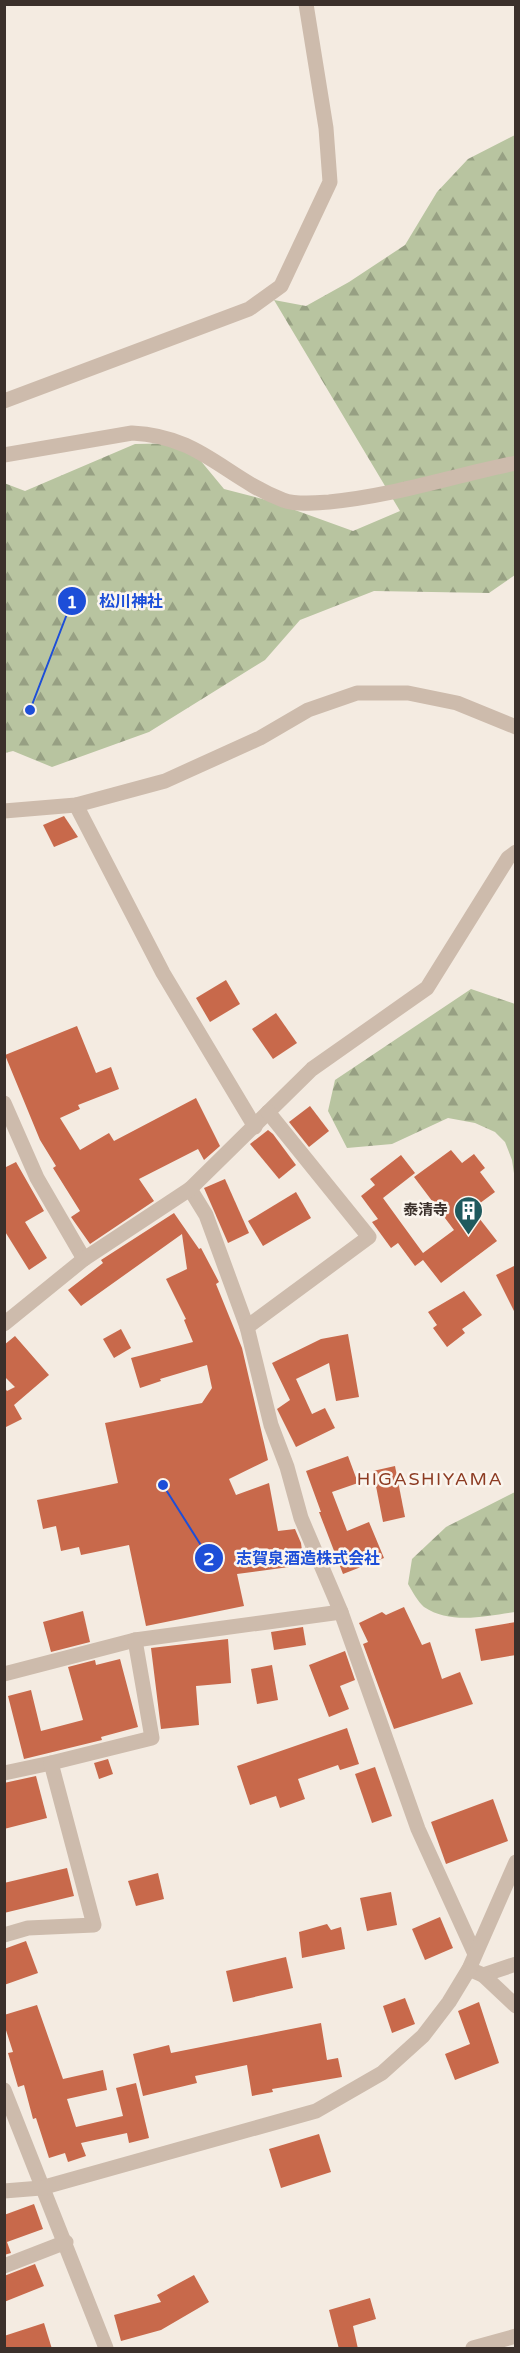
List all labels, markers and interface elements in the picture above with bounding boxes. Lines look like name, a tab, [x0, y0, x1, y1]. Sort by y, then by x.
callout: 松川神社	[57, 584, 175, 618]
text: 1	[66, 591, 78, 613]
text: 松川神社	[99, 592, 163, 612]
building icon: 泰清寺	[453, 1194, 485, 1236]
place label: 泰清寺	[403, 1201, 448, 1219]
district label: HIGASHIYAMA	[357, 1468, 503, 1490]
callout: 志賀泉酒造株式会社	[194, 1541, 392, 1575]
text: 2	[203, 1548, 215, 1570]
text: 志賀泉酒造株式会社	[236, 1549, 380, 1569]

